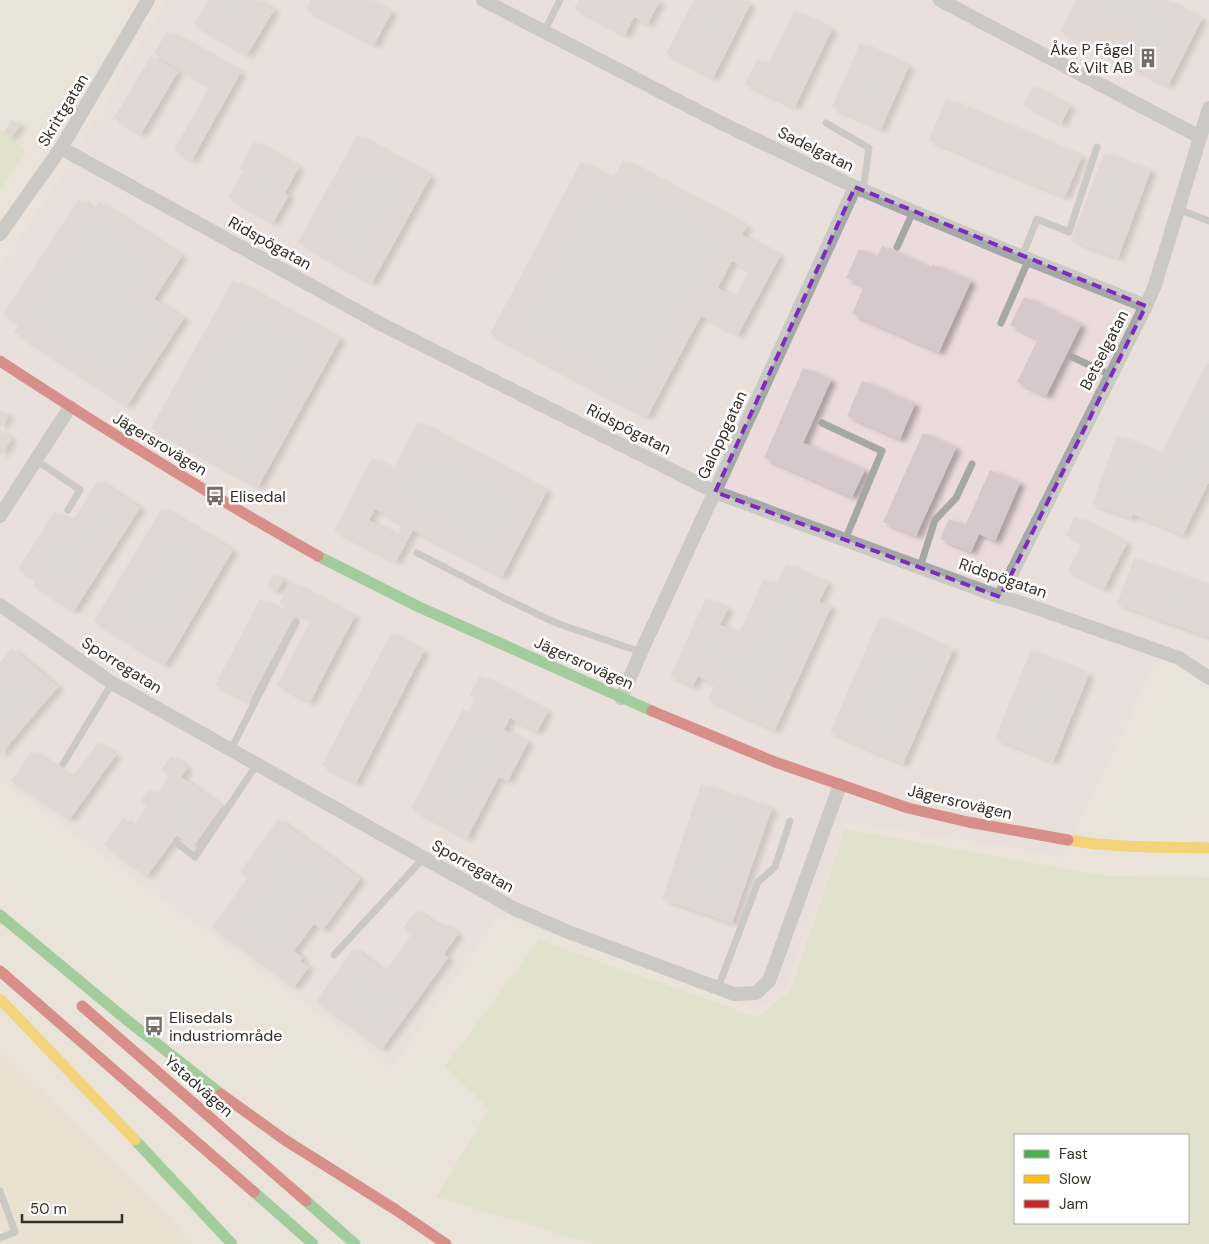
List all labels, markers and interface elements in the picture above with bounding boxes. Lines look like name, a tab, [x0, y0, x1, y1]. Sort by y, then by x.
place label: Åke P Fågel & Vilt AB	[1050, 39, 1133, 78]
building icon: Åke P Fågel & Vilt AB	[1137, 47, 1159, 69]
street label: Skrittgatan	[33, 70, 93, 150]
street label: Sadelgatan	[774, 122, 858, 176]
street label: Ridspögatan	[225, 211, 315, 275]
street label: Betselgatan	[1075, 306, 1133, 394]
street label: Galoppgatan	[692, 387, 752, 483]
street label: Ridspögatan	[583, 399, 675, 459]
street label: Jägersrovägen	[109, 408, 211, 480]
bus stop icon: Elisedal	[204, 485, 226, 507]
place label: Elisedal	[230, 486, 286, 507]
street label: Ridspögatan	[956, 553, 1050, 603]
street label: Sporregatan	[78, 632, 166, 698]
street label: Jägersrovägen	[531, 632, 637, 694]
street label: Jägersrovägen	[906, 780, 1014, 824]
street label: Sporregatan	[428, 835, 518, 897]
place label: Elisedals industriområde	[169, 1007, 282, 1046]
bus stop icon: Elisedals industriområde	[143, 1015, 165, 1037]
street label: Ystadvägen	[160, 1050, 238, 1122]
legend	[1014, 1134, 1189, 1224]
text: Fast	[1059, 1144, 1088, 1164]
text: Slow	[1059, 1169, 1092, 1189]
scale bar	[22, 1192, 122, 1224]
text: Jam	[1059, 1194, 1088, 1214]
text: 50 m	[30, 1199, 67, 1219]

